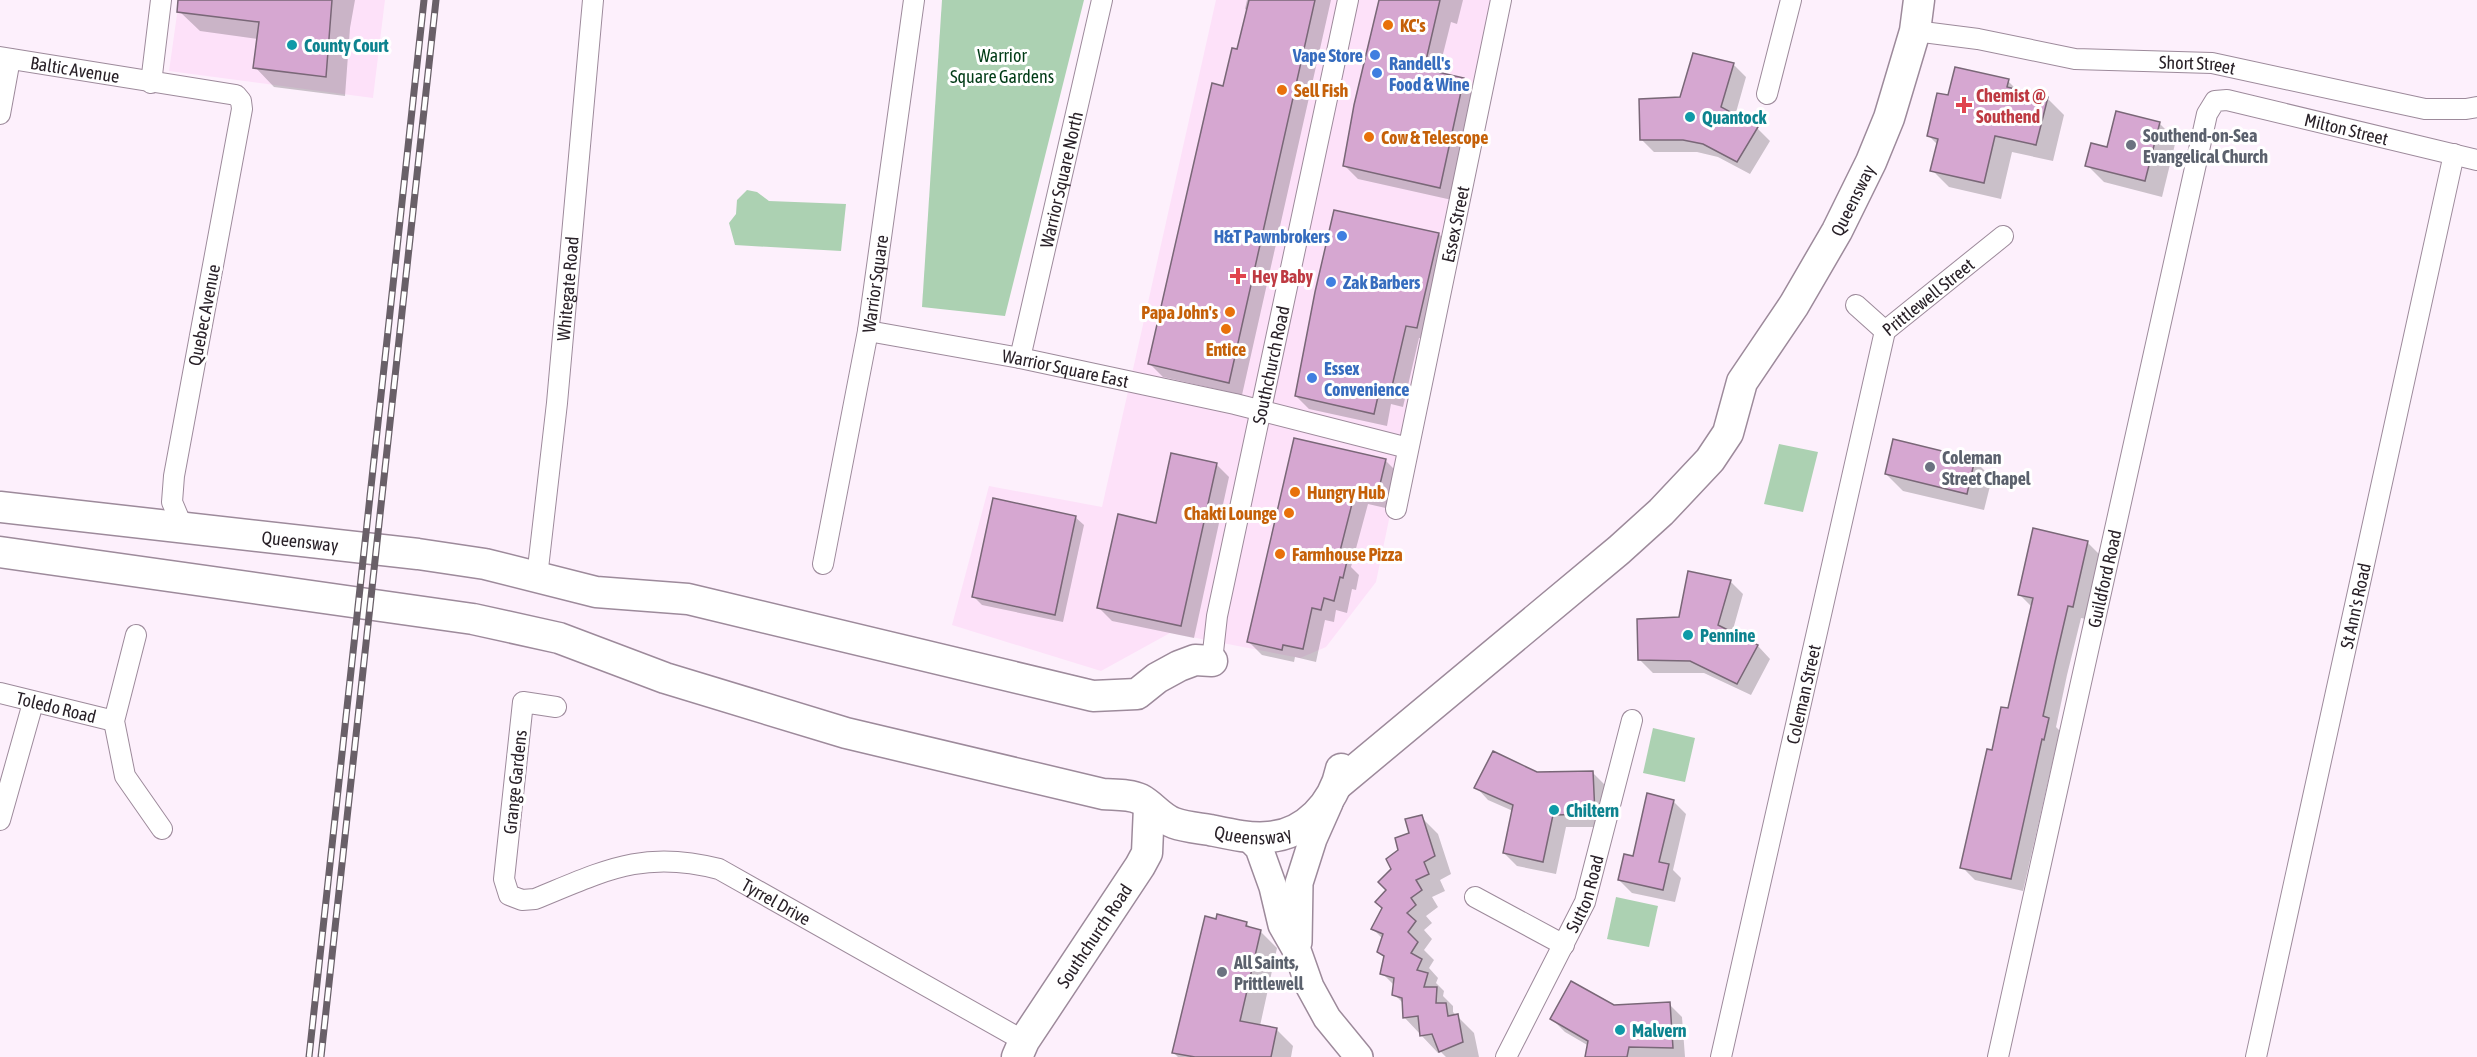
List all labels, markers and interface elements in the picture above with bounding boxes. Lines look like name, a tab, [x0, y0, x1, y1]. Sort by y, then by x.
place label: KC's	[1400, 15, 1426, 36]
marker: KC's	[1381, 18, 1395, 32]
place label: County Court	[304, 35, 389, 56]
marker: County Court	[285, 38, 299, 52]
park label: Warrior Square Gardens	[950, 45, 1054, 87]
place label: Vape Store	[1292, 45, 1363, 66]
marker: Vape Store	[1368, 48, 1382, 62]
street label: Short Street	[2159, 51, 2238, 78]
street label: Baltic Avenue	[29, 52, 121, 87]
place label: Randell's Food & Wine	[1389, 53, 1470, 95]
marker: Randell's Food & Wine	[1370, 66, 1384, 80]
place label: Sell Fish	[1294, 80, 1348, 101]
marker: Sell Fish	[1275, 83, 1289, 97]
place label: Chemist @ Southend	[1976, 85, 2046, 127]
marker: Chemist @ Southend	[1957, 98, 1971, 112]
place label: Quantock	[1702, 107, 1767, 128]
street label: Warrior Square North	[1035, 109, 1087, 250]
street label: Milton Street	[2303, 109, 2390, 149]
marker: Quantock	[1683, 110, 1697, 124]
place label: Southend-on-Sea Evangelical Church	[2143, 125, 2268, 167]
place label: Cow & Telescope	[1381, 127, 1488, 148]
marker: Cow & Telescope	[1362, 130, 1376, 144]
marker: Southend-on-Sea Evangelical Church	[2124, 138, 2138, 152]
street label: Queensway	[1826, 161, 1879, 239]
street label: Essex Street	[1437, 184, 1473, 264]
place label: H&T Pawnbrokers	[1214, 226, 1331, 247]
marker: H&T Pawnbrokers	[1335, 229, 1349, 243]
street label: Warrior Square	[857, 233, 892, 334]
street label: Whitegate Road	[552, 235, 582, 342]
street label: Prittlewell Street	[1878, 253, 1978, 340]
street label: Quebec Avenue	[184, 262, 224, 368]
place label: Hey Baby	[1252, 266, 1314, 287]
marker: Hey Baby	[1229, 267, 1247, 285]
place label: Zak Barbers	[1343, 272, 1421, 293]
marker: Zak Barbers	[1324, 275, 1338, 289]
place label: Papa John's	[1141, 302, 1219, 323]
street label: Southchurch Road	[1248, 304, 1293, 426]
marker: Papa John's	[1223, 305, 1237, 319]
marker: Entice	[1219, 322, 1233, 336]
place label: Entice	[1206, 339, 1246, 360]
street label: Warrior Square East	[1001, 345, 1131, 391]
place label: Essex Convenience	[1324, 358, 1409, 400]
marker: Essex Convenience	[1305, 371, 1319, 385]
place label: Coleman Street Chapel	[1942, 447, 2031, 489]
marker: Coleman Street Chapel	[1923, 460, 1937, 474]
place label: Hungry Hub	[1307, 482, 1386, 503]
marker: Hungry Hub	[1288, 485, 1302, 499]
place label: Chakti Lounge	[1184, 503, 1277, 524]
marker: Chakti Lounge	[1282, 506, 1296, 520]
street label: Queensway	[261, 526, 340, 555]
street label: Guildford Road	[2083, 528, 2125, 630]
place label: Farmhouse Pizza	[1292, 544, 1403, 565]
marker: Farmhouse Pizza	[1273, 547, 1287, 561]
street label: St Ann's Road	[2335, 561, 2375, 651]
place label: Pennine	[1700, 625, 1755, 646]
marker: Pennine	[1681, 628, 1695, 642]
street label: Coleman Street	[1782, 642, 1824, 746]
street label: Toledo Road	[14, 687, 99, 727]
street label: Grange Gardens	[499, 729, 531, 835]
place label: Chiltern	[1566, 800, 1619, 821]
marker: Chiltern	[1547, 803, 1561, 817]
street label: Queensway	[1213, 821, 1294, 848]
street label: Sutton Road	[1561, 853, 1607, 935]
street label: Tyrrel Drive	[738, 874, 814, 929]
street label: Southchurch Road	[1052, 880, 1136, 991]
place label: All Saints, Prittlewell	[1233, 952, 1304, 994]
marker: All Saints, Prittlewell	[1215, 965, 1229, 979]
place label: Malvern	[1632, 1020, 1687, 1041]
marker: Malvern	[1613, 1023, 1627, 1037]

